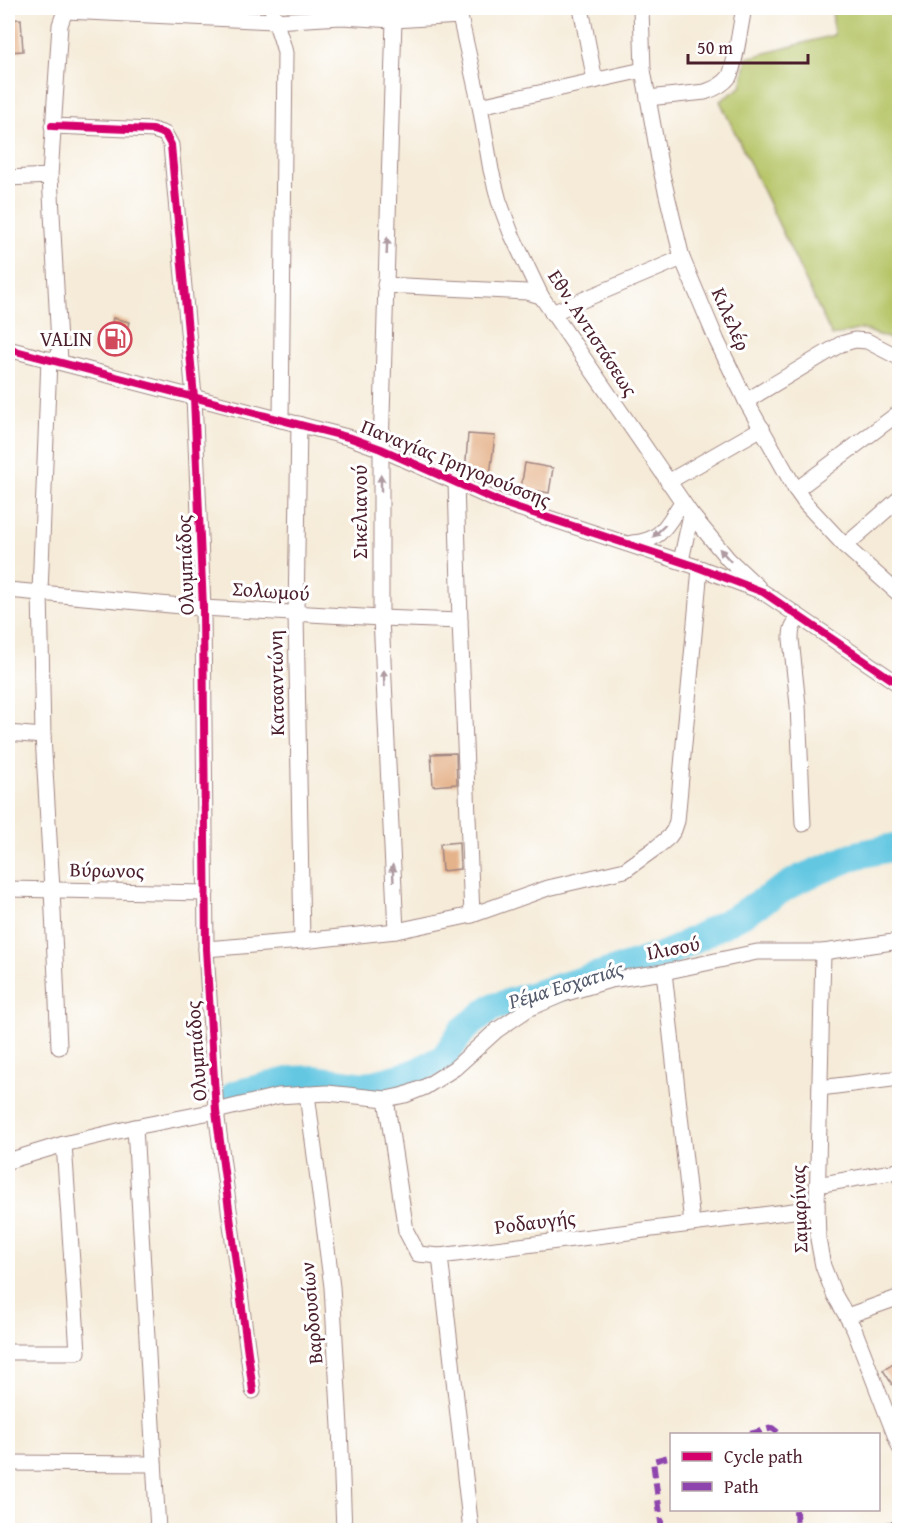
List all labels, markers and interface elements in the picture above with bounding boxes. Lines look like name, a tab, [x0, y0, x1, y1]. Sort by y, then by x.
scale bar	[688, 27, 808, 65]
text: 50 m	[697, 34, 733, 61]
one-way arrow	[382, 237, 391, 256]
street label: Εθν. Αντιστάσεως	[541, 264, 646, 402]
street label: Κιλελέρ	[705, 283, 758, 355]
fuel station icon: VALIN	[97, 321, 133, 357]
place label: VALIN	[40, 324, 92, 353]
street label: Παναγίας Γρηγορούσσης	[357, 411, 556, 514]
street label: Σικελιανού	[345, 465, 374, 559]
one-way arrow	[376, 473, 386, 492]
street label: Ολυμπιάδος	[168, 514, 201, 616]
one-way arrow	[653, 524, 667, 538]
one-way arrow	[719, 548, 732, 563]
street label: Σολωμού	[231, 573, 311, 608]
street label: Κατσαντώνη	[260, 630, 291, 736]
one-way arrow	[379, 668, 388, 687]
street label: Βύρωνος	[69, 854, 145, 885]
one-way arrow	[389, 863, 398, 882]
street label: Ιλισού	[644, 928, 702, 967]
water label: Ρέμα Εσχατιάς	[503, 952, 628, 1017]
street label: Ολυμπιάδος	[177, 999, 213, 1102]
street label: Σαμαρίνας	[782, 1164, 815, 1253]
street label: Ροδαυγής	[493, 1202, 578, 1241]
street label: Βαρδουσίων	[292, 1261, 329, 1365]
legend	[670, 1433, 880, 1511]
text: Cycle path	[724, 1443, 803, 1470]
text: Path	[724, 1473, 759, 1500]

